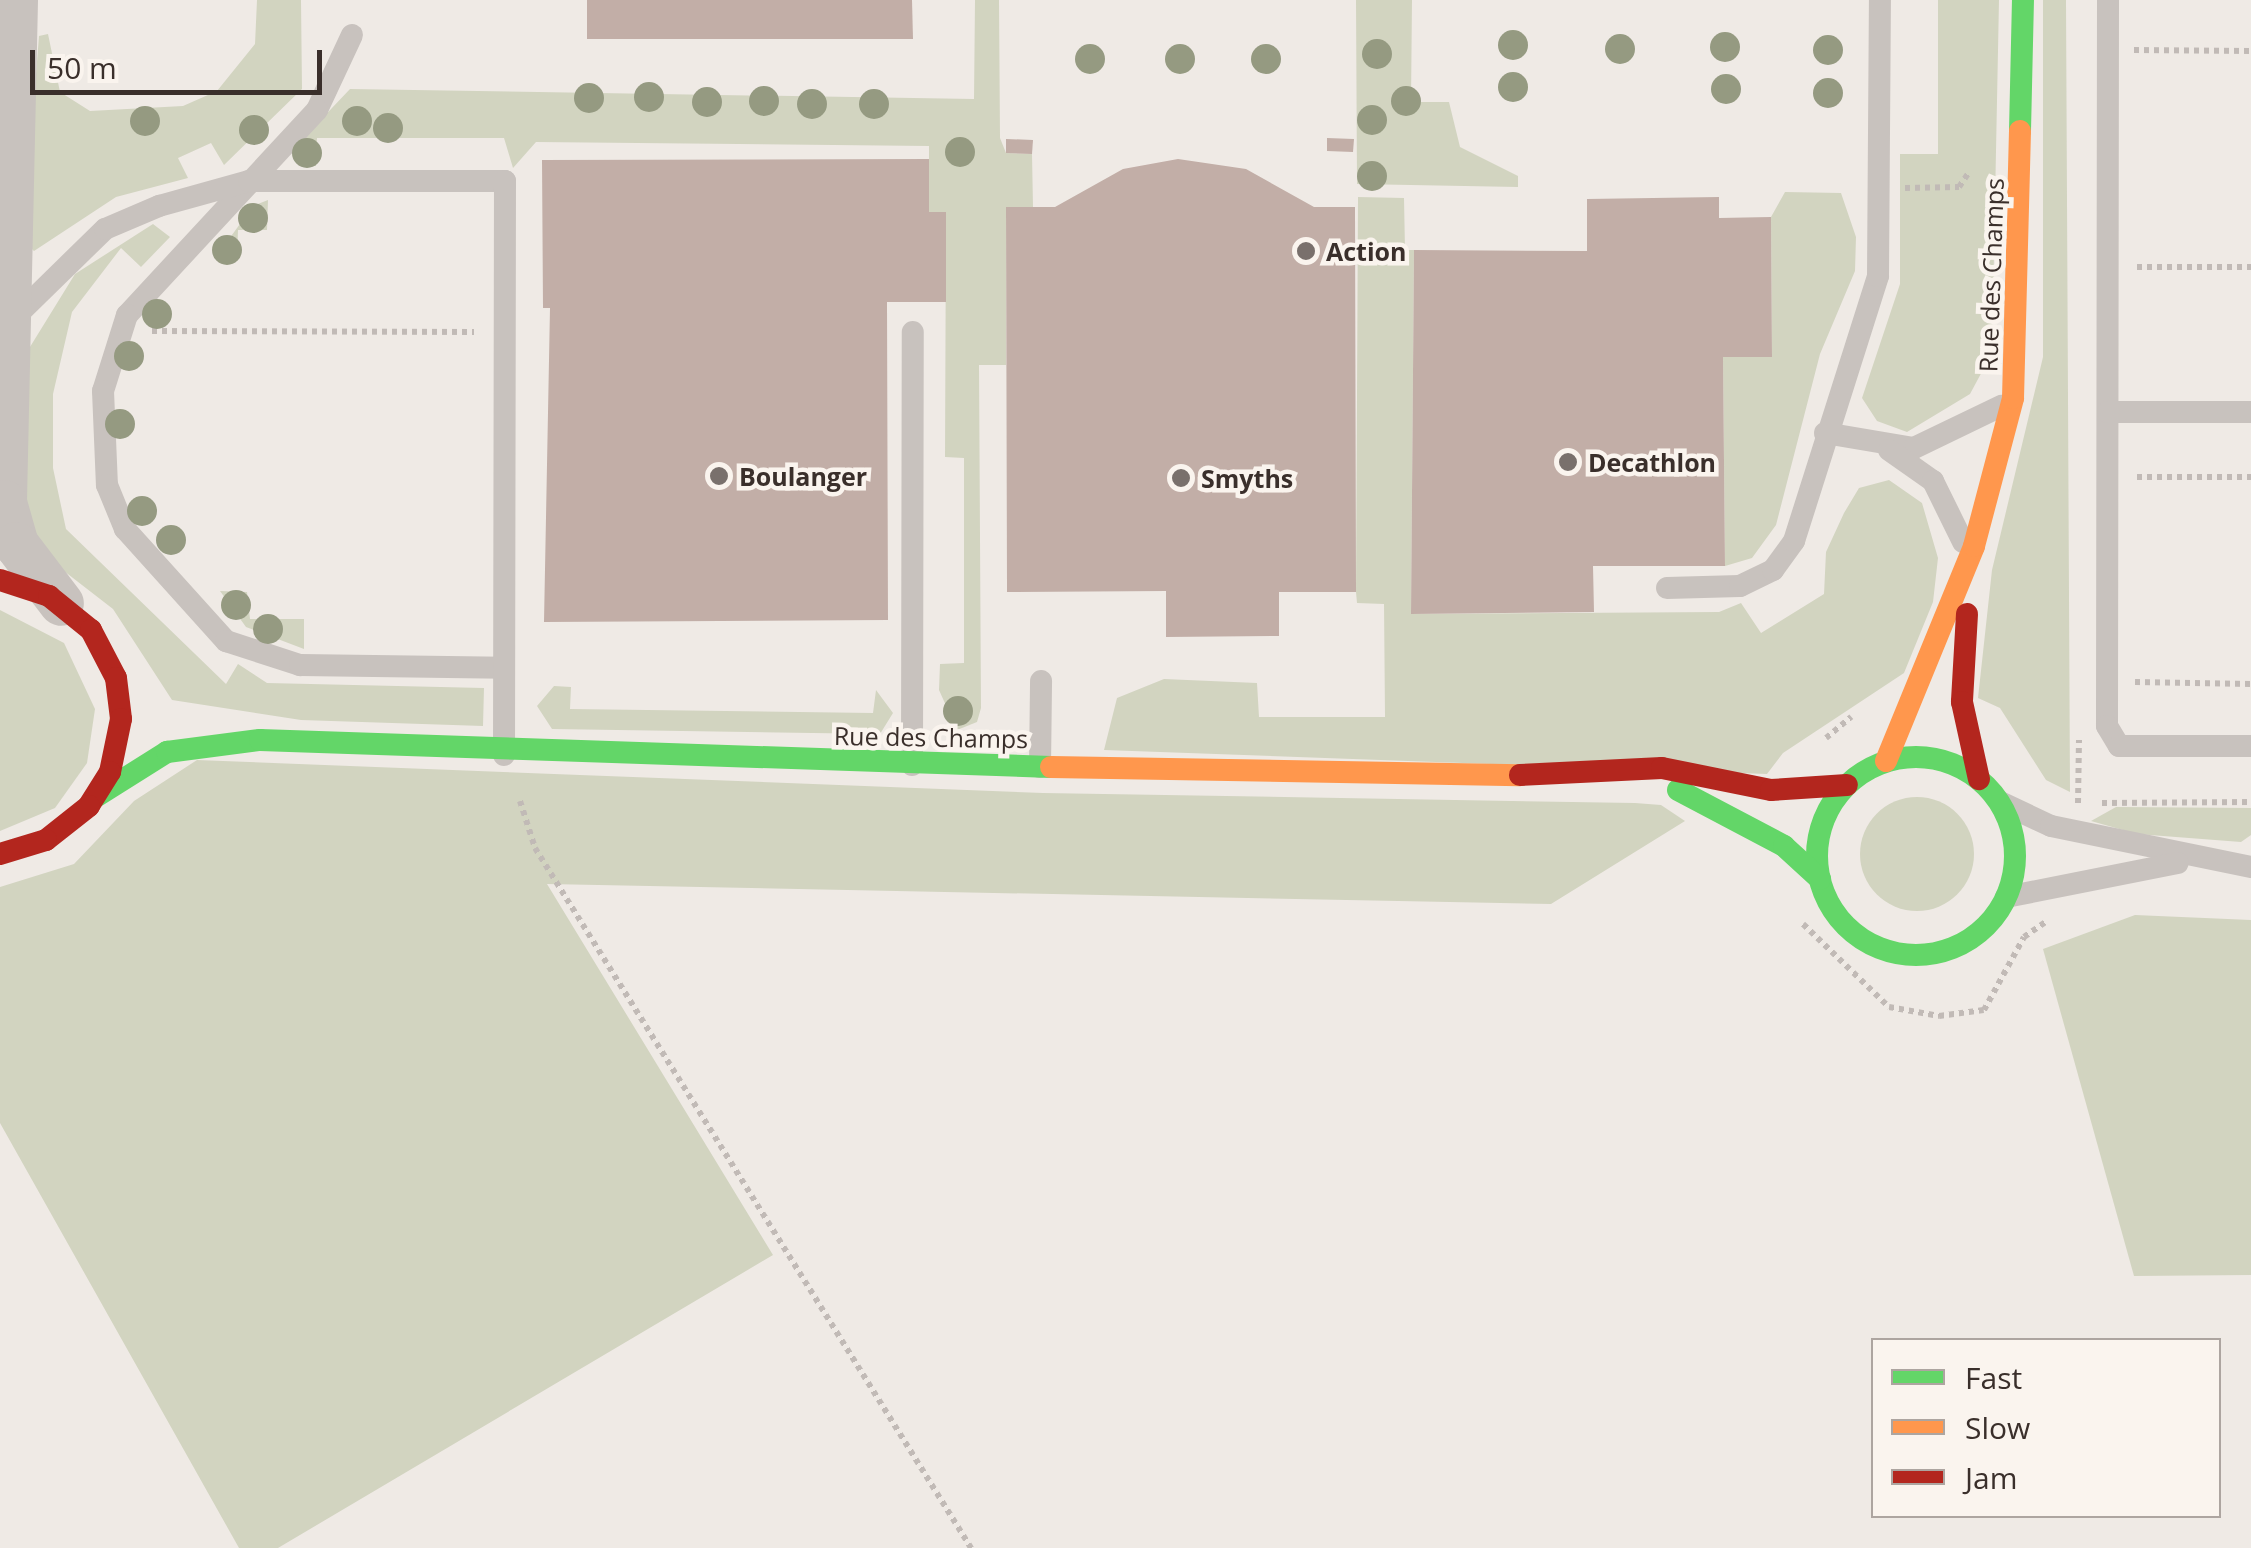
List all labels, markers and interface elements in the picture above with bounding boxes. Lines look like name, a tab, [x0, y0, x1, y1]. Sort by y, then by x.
scale bar	[35, 30, 328, 92]
text: 50 m	[47, 47, 117, 88]
street label: Rue des Champs	[1973, 177, 2009, 373]
place label: Action	[1326, 236, 1406, 266]
marker: Action	[1295, 240, 1317, 262]
place label: Decathlon	[1588, 447, 1716, 477]
marker: Decathlon	[1557, 451, 1579, 473]
place label: Boulanger	[739, 461, 867, 491]
place label: Smyths	[1201, 463, 1293, 493]
marker: Boulanger	[708, 465, 730, 487]
marker: Smyths	[1170, 467, 1192, 489]
street label: Rue des Champs	[834, 720, 1028, 754]
legend	[1871, 1338, 2221, 1518]
text: Fast	[1965, 1357, 2022, 1398]
text: Slow	[1965, 1407, 2030, 1448]
text: Jam	[1965, 1457, 2018, 1498]

